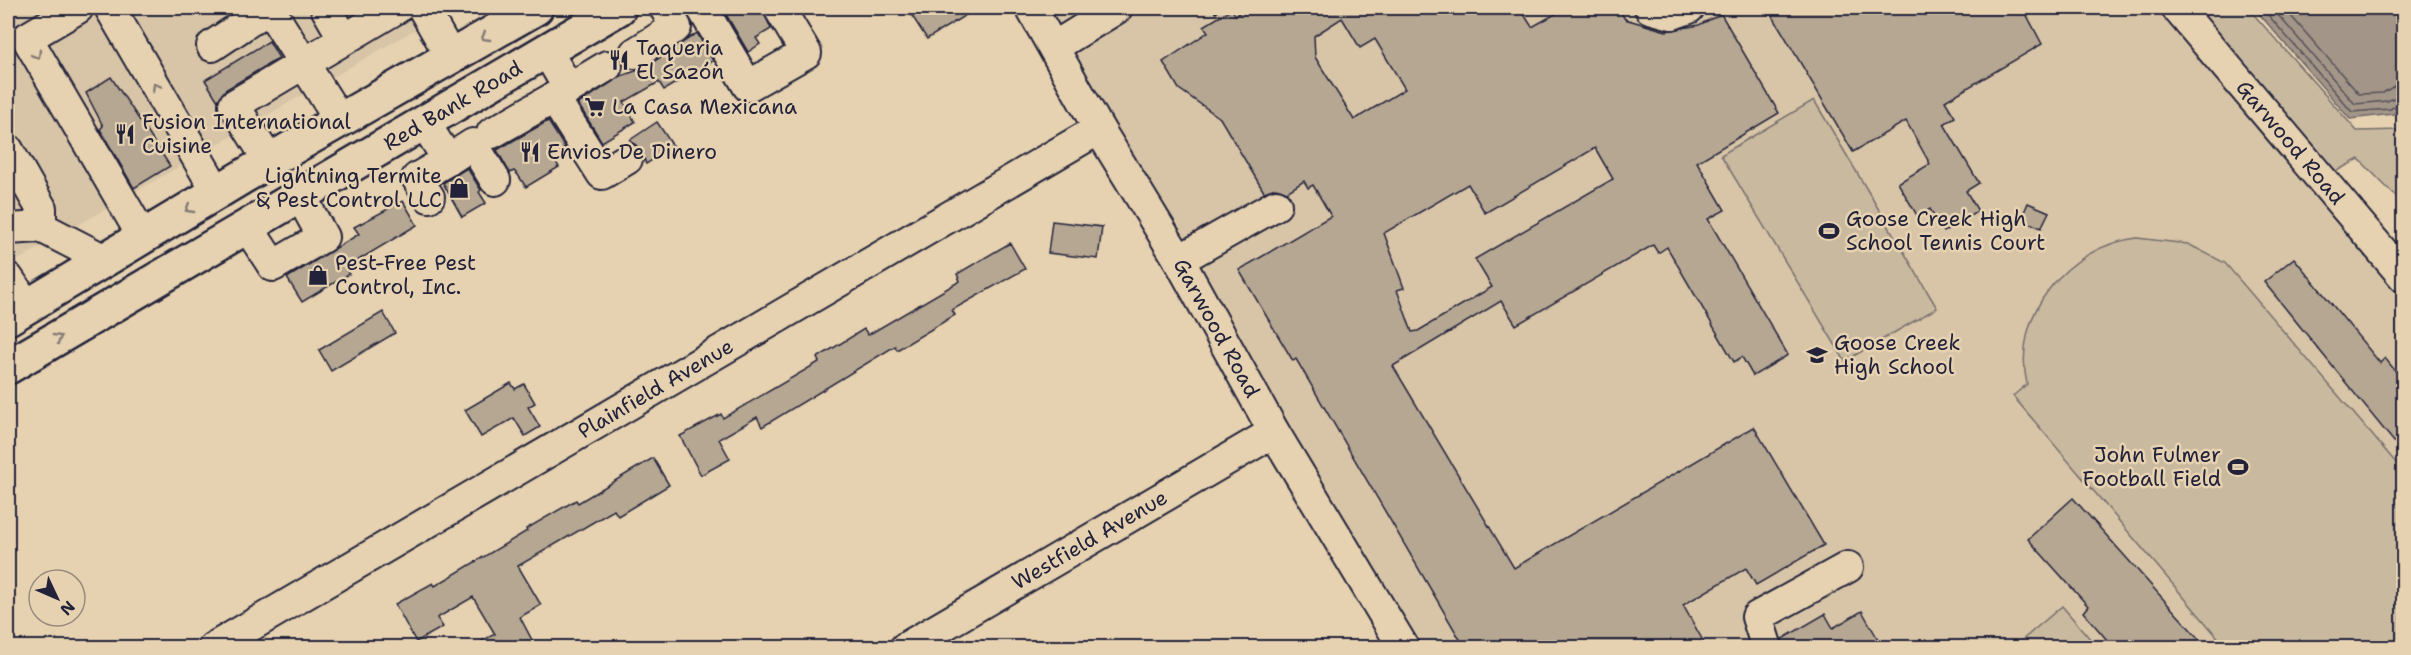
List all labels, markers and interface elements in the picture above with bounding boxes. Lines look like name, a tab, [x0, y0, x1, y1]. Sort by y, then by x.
one-way arrow	[481, 30, 491, 41]
place label: Taqueria El Sazón	[636, 34, 724, 86]
restaurant icon: Taqueria El Sazón	[607, 48, 631, 72]
one-way arrow	[30, 49, 42, 59]
street label: Red Bank Road	[378, 54, 527, 157]
street label: Garwood Road	[2230, 74, 2351, 211]
one-way arrow	[152, 83, 164, 93]
place label: La Casa Mexicana	[612, 93, 797, 121]
supermarket icon: La Casa Mexicana	[583, 95, 607, 119]
place label: Fusion International Cuisine	[142, 108, 351, 160]
restaurant icon: Fusion International Cuisine	[113, 122, 137, 146]
place label: Envios De Dinero	[547, 138, 717, 166]
restaurant icon: Envios De Dinero	[518, 140, 542, 164]
place label: Lightning Termite & Pest Control LLC	[256, 162, 442, 214]
shop icon: Lightning Termite & Pest Control LLC	[447, 176, 471, 200]
one-way arrow	[185, 201, 195, 213]
place label: Goose Creek High School Tennis Court	[1846, 205, 2045, 257]
sports icon: Goose Creek High School Tennis Court	[1817, 219, 1841, 243]
place label: Pest-Free Pest Control, Inc.	[335, 249, 476, 301]
street label: Garwood Road	[1167, 253, 1266, 403]
shop icon: Pest-Free Pest Control, Inc.	[306, 263, 330, 287]
place label: Goose Creek High School	[1834, 329, 1961, 381]
street label: Plainfield Avenue	[573, 332, 739, 445]
one-way arrow	[52, 333, 62, 345]
school or university icon: Goose Creek High School	[1805, 343, 1829, 367]
place label: John Fulmer Football Field	[2083, 441, 2221, 493]
sports icon: John Fulmer Football Field	[2226, 455, 2250, 479]
street label: Westfield Avenue	[1007, 483, 1173, 596]
north arrow	[27, 568, 87, 628]
text: N	[55, 596, 79, 620]

